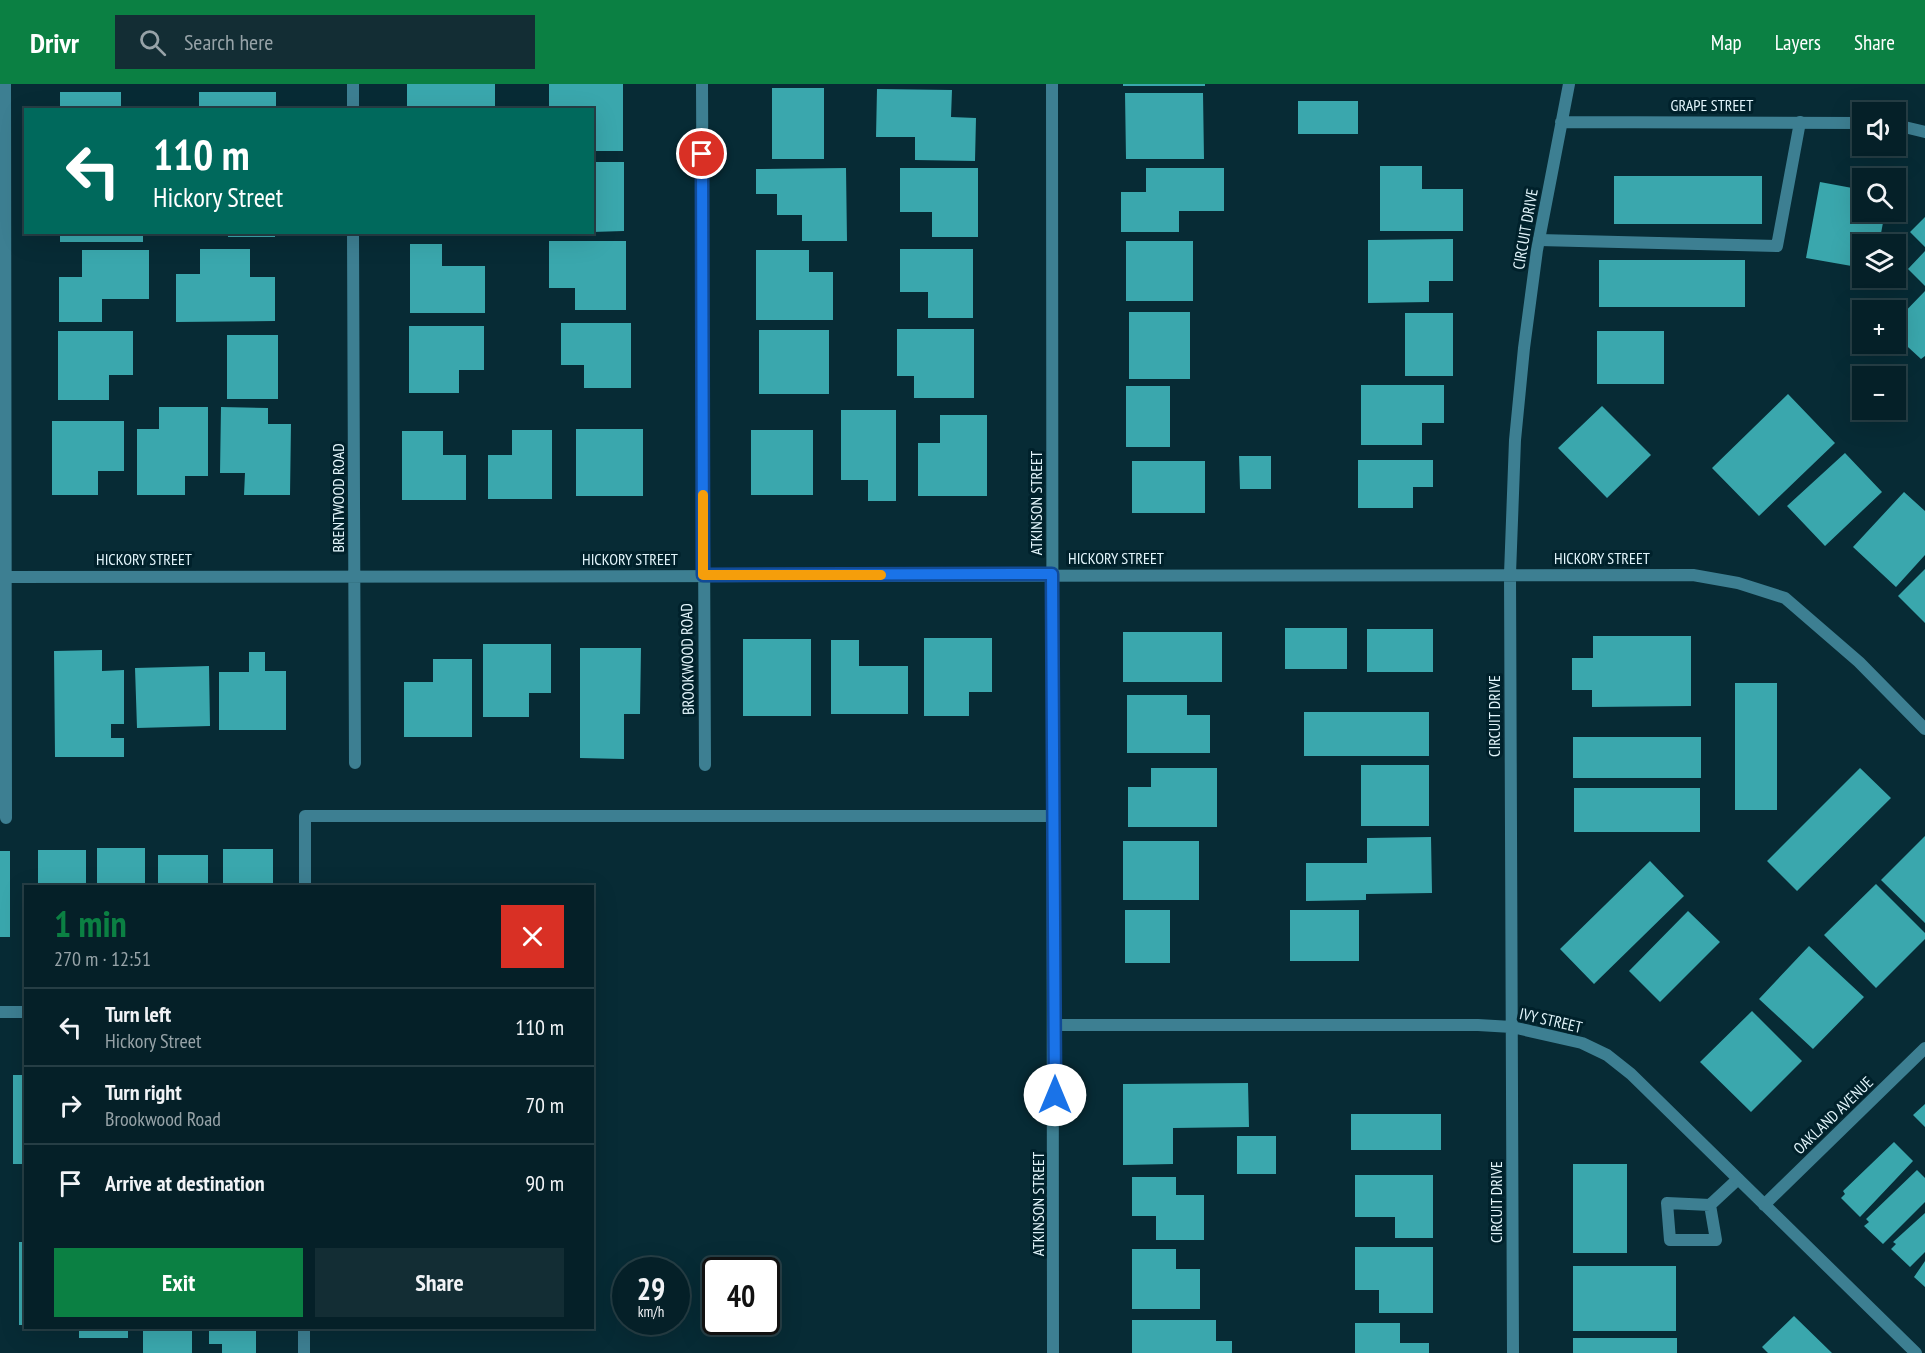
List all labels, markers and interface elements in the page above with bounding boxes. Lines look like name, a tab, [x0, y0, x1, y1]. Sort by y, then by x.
search box	[115, 15, 535, 69]
text: Drivr	[30, 24, 79, 61]
icon: search	[136, 26, 169, 59]
text: Search here	[184, 28, 273, 56]
text: Map	[1711, 29, 1742, 56]
text: Layers	[1775, 29, 1821, 56]
text: Share	[1854, 29, 1895, 56]
street label: GRAPE STREET	[1671, 95, 1753, 115]
map controls	[1852, 102, 1906, 420]
button: sound	[1852, 102, 1906, 156]
text: 110 m	[153, 127, 250, 182]
pin	[676, 128, 727, 179]
icon: left	[54, 132, 132, 210]
icon: arrive	[685, 137, 718, 170]
button: search	[1852, 168, 1906, 222]
text: Hickory Street	[153, 180, 283, 214]
street label: CIRCUIT DRIVE	[1508, 187, 1542, 271]
button: layers	[1852, 234, 1906, 288]
button: +	[1852, 300, 1906, 354]
button: −	[1852, 366, 1906, 420]
street label: BRENTWOOD ROAD	[328, 443, 348, 553]
street label: ATKINSON STREET	[1026, 451, 1046, 555]
street label: HICKORY STREET	[1068, 548, 1164, 568]
street label: HICKORY STREET	[1554, 548, 1650, 568]
street label: HICKORY STREET	[96, 549, 192, 569]
street label: HICKORY STREET	[582, 549, 678, 569]
street label: BROOKWOOD ROAD	[676, 603, 698, 715]
street label: CIRCUIT DRIVE	[1484, 675, 1504, 757]
text: 1 min	[54, 900, 127, 947]
button: close	[501, 905, 564, 968]
text: 270 m · 12:51	[54, 946, 151, 972]
text: Turn left	[105, 1000, 171, 1028]
street label: IVY STREET	[1518, 1003, 1584, 1037]
icon: left	[54, 1011, 87, 1044]
text: 110 m	[515, 1013, 564, 1041]
text: Hickory Street	[105, 1028, 201, 1054]
position arrow	[1023, 1063, 1087, 1127]
street label: OAKLAND AVENUE	[1789, 1072, 1877, 1158]
text: Turn right	[105, 1078, 182, 1106]
icon: right	[54, 1089, 87, 1122]
text: 70 m	[525, 1091, 564, 1119]
text: Brookwood Road	[105, 1106, 221, 1132]
street label: ATKINSON STREET	[1028, 1152, 1048, 1256]
street label: CIRCUIT DRIVE	[1486, 1161, 1506, 1243]
icon: arrive	[54, 1167, 87, 1200]
text: Arrive at destination	[105, 1169, 265, 1197]
text: 90 m	[525, 1169, 564, 1197]
button: Exit	[54, 1248, 303, 1317]
button: Share	[315, 1248, 564, 1317]
speed limit sign: 40	[702, 1257, 780, 1335]
text: 29	[637, 1269, 665, 1308]
text: km/h	[638, 1302, 664, 1321]

